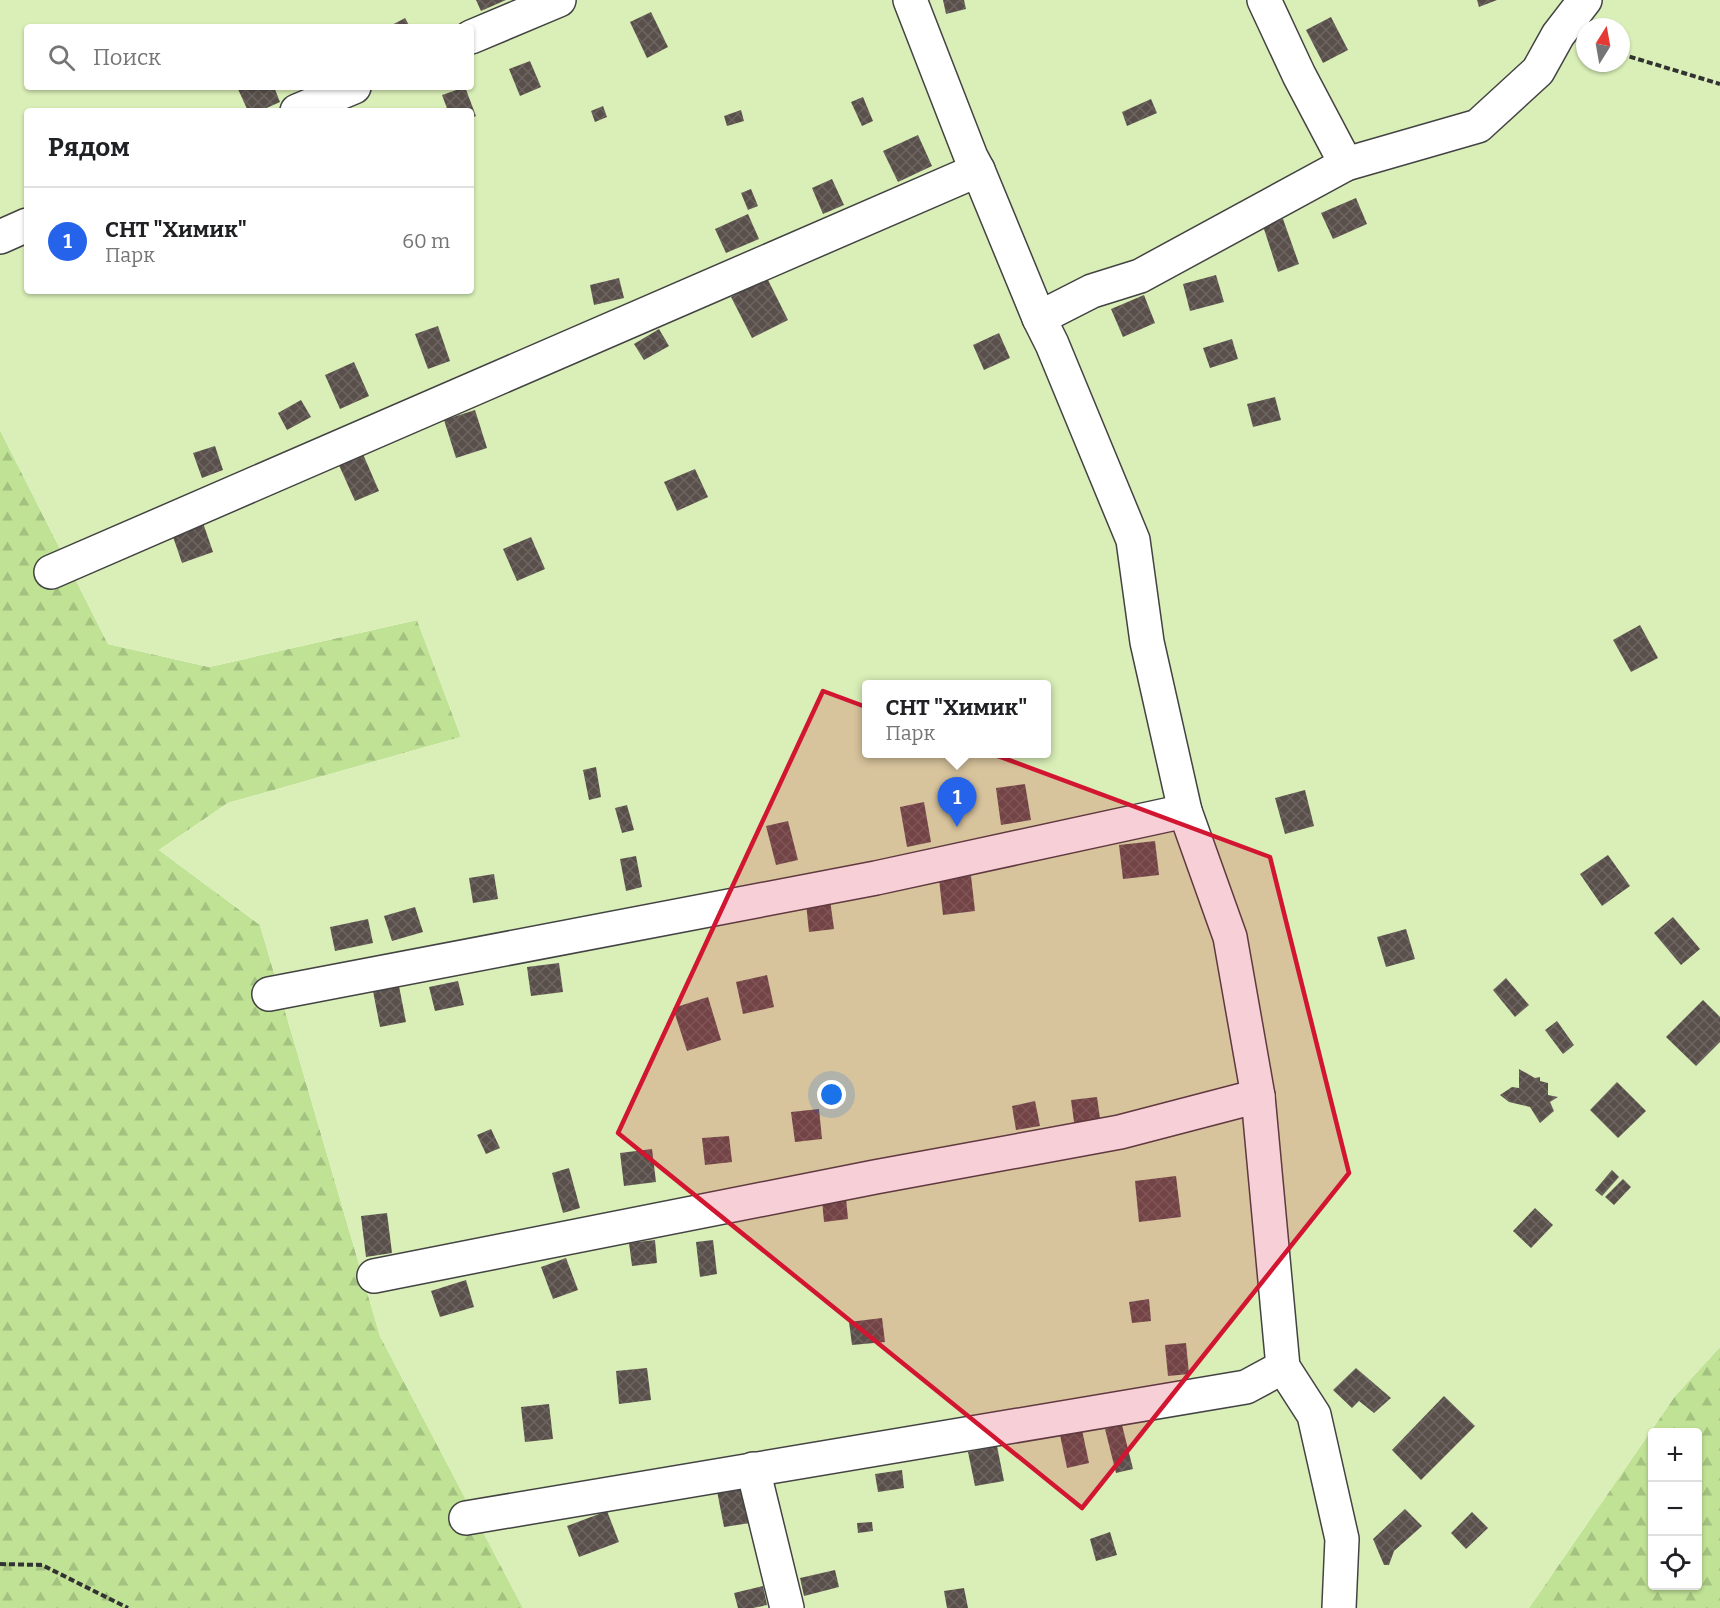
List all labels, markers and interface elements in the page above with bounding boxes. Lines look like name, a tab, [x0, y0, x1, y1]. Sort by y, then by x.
north arrow	[1576, 18, 1630, 72]
search box	[24, 24, 474, 90]
icon: search	[45, 41, 78, 74]
text: Поиск	[93, 44, 161, 71]
text: Рядом	[48, 132, 130, 163]
text: СНТ "Химик"	[105, 216, 247, 243]
text: 1	[63, 229, 72, 253]
text: 60 m	[402, 229, 450, 253]
text: Парк	[105, 243, 155, 267]
popup	[862, 680, 1051, 758]
text: СНТ "Химик"	[885, 694, 1028, 721]
text: Парк	[885, 721, 935, 745]
pin: 1	[938, 778, 976, 827]
your location	[817, 1080, 846, 1109]
map controls	[1648, 1428, 1702, 1590]
button: +	[1648, 1428, 1702, 1482]
button: −	[1648, 1482, 1702, 1536]
button: locate	[1648, 1536, 1702, 1590]

